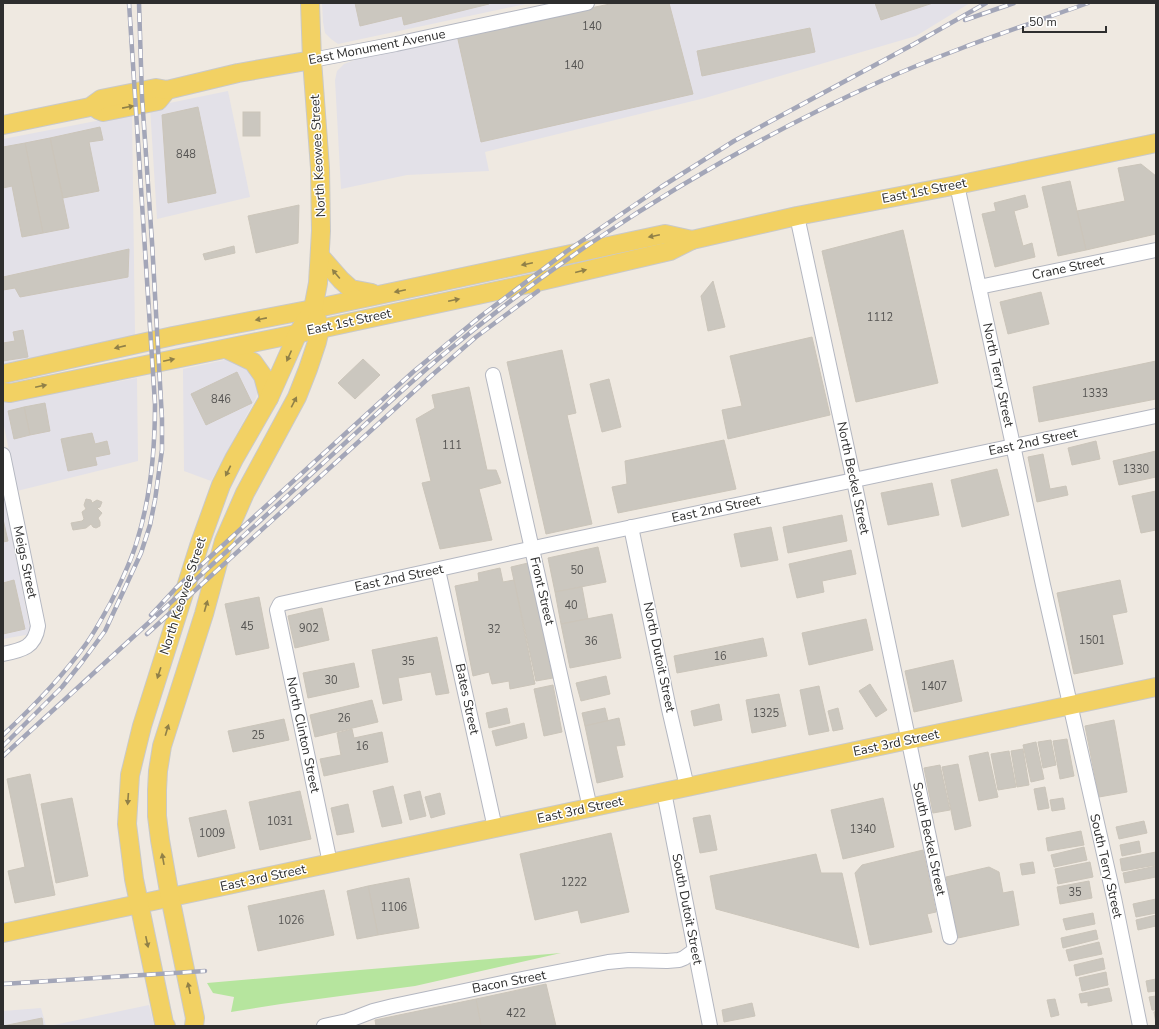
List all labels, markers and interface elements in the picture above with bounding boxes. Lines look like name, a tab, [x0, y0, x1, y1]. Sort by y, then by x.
scale bar	[1023, 8, 1106, 34]
text: 50 m	[1029, 14, 1057, 30]
house number: 140	[582, 19, 602, 34]
street label: East Monument Avenue	[307, 25, 447, 69]
house number: 140	[564, 58, 584, 73]
street label: North Keowee Street	[306, 94, 330, 218]
one-way arrow	[122, 103, 134, 109]
house number: 848	[176, 147, 196, 162]
street label: East 1st Street	[880, 174, 968, 208]
one-way arrow	[648, 234, 660, 240]
street label: Crane Street	[1030, 251, 1106, 284]
one-way arrow	[521, 261, 533, 267]
one-way arrow	[574, 268, 587, 274]
one-way arrow	[331, 269, 340, 280]
one-way arrow	[394, 288, 406, 294]
one-way arrow	[448, 296, 460, 302]
street label: East 1st Street	[305, 304, 393, 340]
house number: 1112	[867, 310, 893, 325]
one-way arrow	[255, 316, 267, 322]
street label: North Terry Street	[978, 321, 1018, 429]
one-way arrow	[114, 345, 126, 351]
one-way arrow	[286, 350, 292, 361]
one-way arrow	[162, 357, 175, 363]
one-way arrow	[35, 383, 47, 389]
house number: 1333	[1082, 386, 1108, 401]
house number: 846	[211, 392, 231, 407]
one-way arrow	[291, 396, 298, 407]
street label: North Beckel Street	[832, 420, 874, 536]
street label: East 2nd Street	[987, 424, 1079, 460]
house number: 111	[442, 438, 462, 453]
house number: 1330	[1123, 462, 1150, 477]
one-way arrow	[225, 465, 231, 476]
street label: East 2nd Street	[670, 491, 762, 527]
street label: Meigs Street	[9, 524, 42, 600]
street label: North Keowee Street	[155, 534, 211, 657]
street label: Front Street	[525, 555, 559, 627]
street label: East 2nd Street	[353, 560, 445, 596]
house number: 50	[570, 563, 584, 578]
house number: 40	[564, 598, 578, 613]
one-way arrow	[203, 600, 209, 612]
street label: North Dutoit Street	[639, 600, 680, 714]
house number: 45	[240, 619, 254, 634]
house number: 902	[299, 621, 319, 636]
house number: 32	[487, 622, 501, 637]
house number: 1501	[1079, 633, 1105, 648]
house number: 36	[584, 634, 598, 649]
house number: 16	[713, 649, 727, 664]
house number: 35	[401, 654, 415, 669]
street label: Bates Street	[451, 662, 483, 737]
one-way arrow	[156, 667, 162, 679]
house number: 30	[324, 673, 338, 688]
street label: North Clinton Street	[282, 675, 324, 795]
house number: 1407	[921, 679, 947, 694]
house number: 1325	[753, 706, 780, 721]
house number: 26	[337, 711, 351, 726]
one-way arrow	[164, 724, 170, 736]
street label: East 3rd Street	[851, 725, 941, 761]
house number: 25	[251, 728, 265, 743]
house number: 16	[355, 739, 369, 754]
street label: South Beckel Street	[908, 781, 950, 898]
street label: East 3rd Street	[535, 792, 625, 828]
one-way arrow	[124, 793, 131, 805]
street label: South Terry Street	[1085, 812, 1127, 920]
house number: 1031	[267, 814, 293, 829]
house number: 1340	[850, 822, 877, 837]
house number: 1009	[199, 826, 225, 841]
street label: South Dutoit Street	[667, 852, 707, 967]
one-way arrow	[160, 853, 166, 865]
street label: East 3rd Street	[218, 860, 308, 896]
house number: 1222	[561, 875, 587, 890]
house number: 35	[1068, 885, 1082, 900]
house number: 1106	[381, 900, 408, 915]
house number: 1026	[278, 913, 305, 928]
one-way arrow	[144, 936, 150, 948]
street label: Bacon Street	[470, 966, 548, 998]
one-way arrow	[185, 982, 191, 994]
house number: 422	[506, 1006, 526, 1021]

